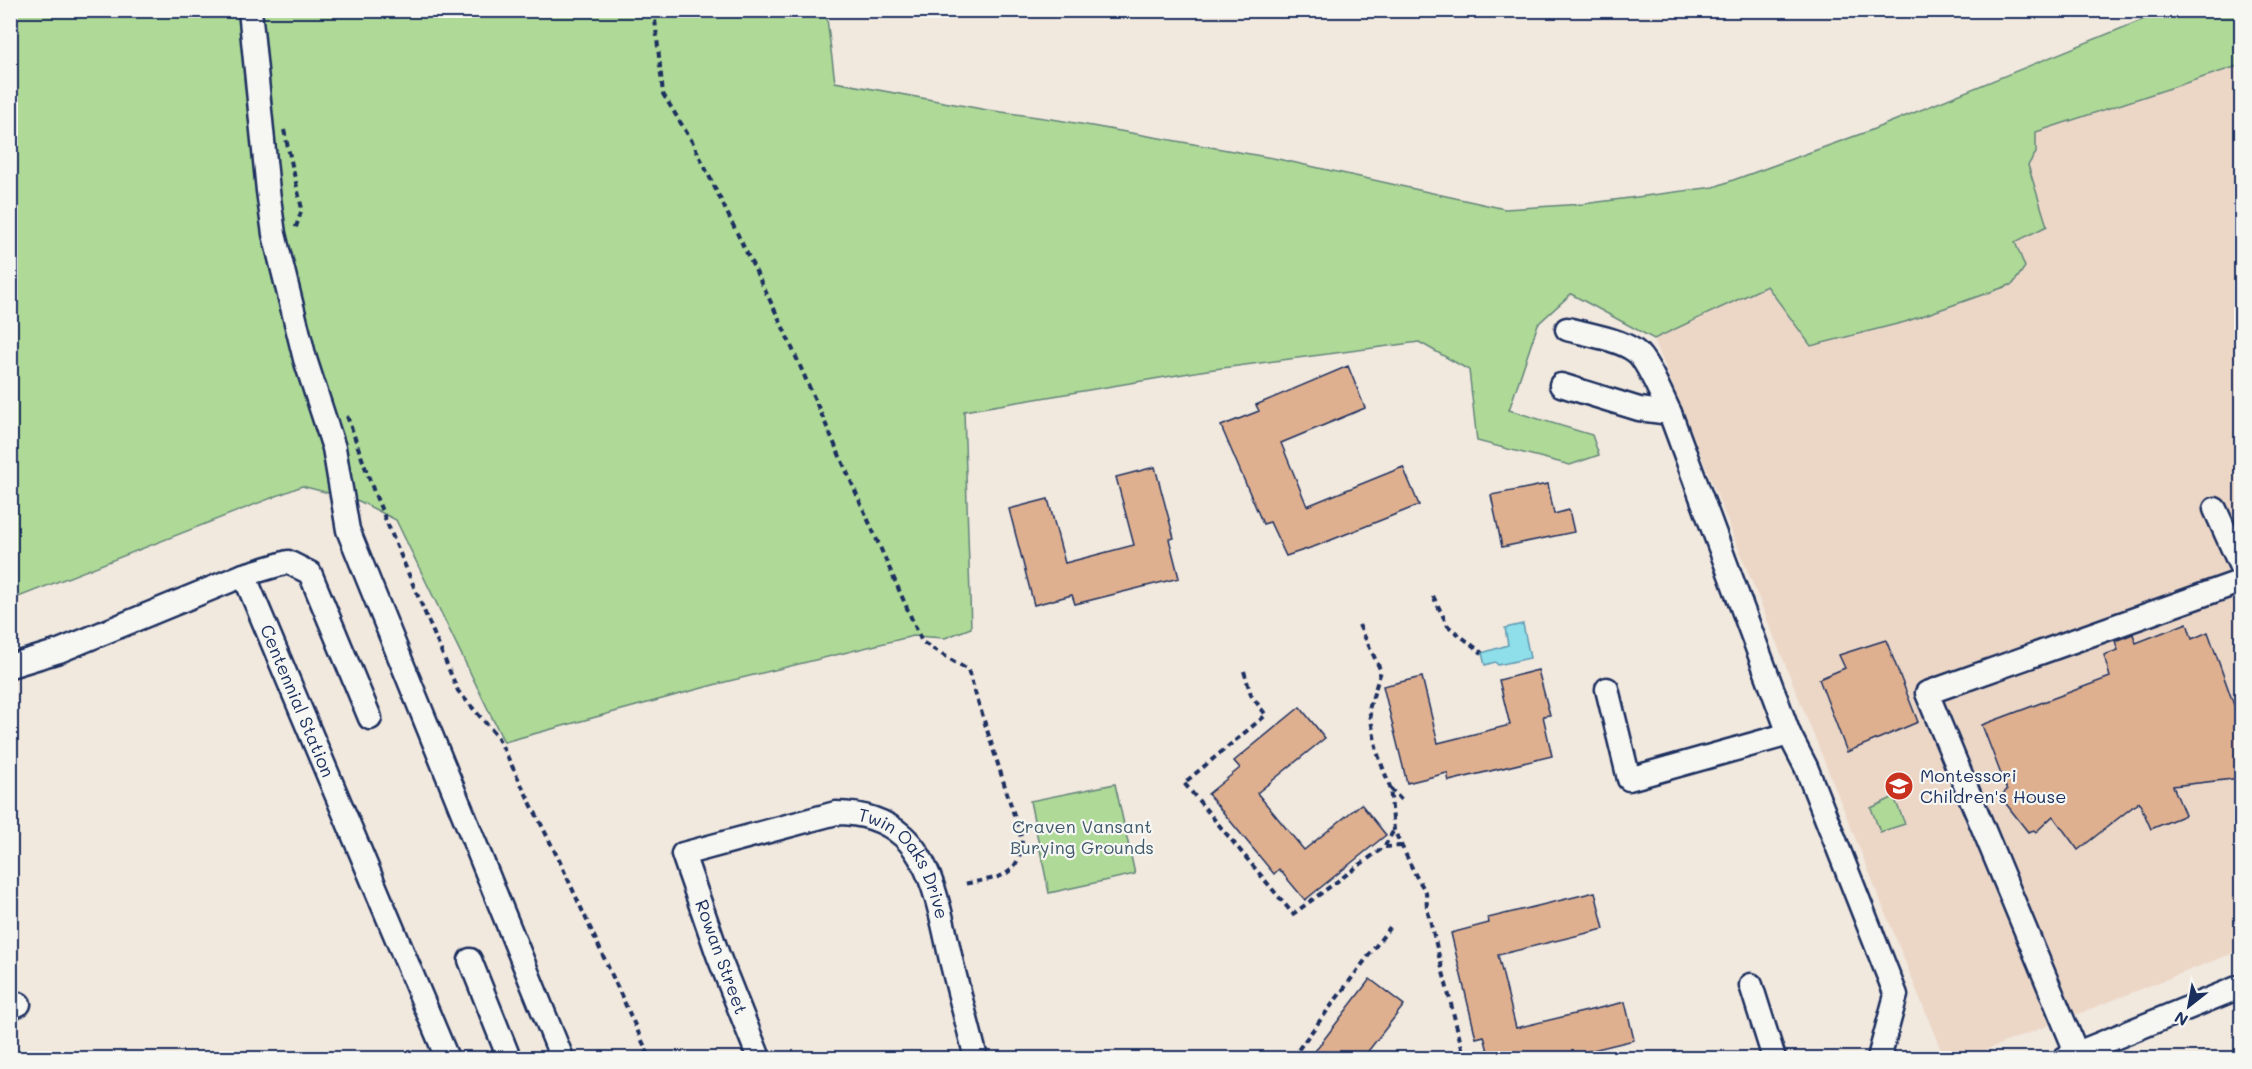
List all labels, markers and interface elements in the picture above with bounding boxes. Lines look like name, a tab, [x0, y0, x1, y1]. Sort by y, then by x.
street label: Centennial Station	[255, 621, 341, 781]
place label: Montessori Children's House	[1920, 763, 2066, 808]
school or university icon: Montessori Children's House	[1883, 770, 1915, 802]
street label: Twin Oaks Drive	[856, 802, 955, 921]
park label: Craven Vansant Burying Grounds	[1010, 814, 1154, 859]
street label: Rowan Street	[690, 896, 754, 1017]
north arrow	[2159, 976, 2219, 1036]
text: N	[2170, 1007, 2192, 1031]

